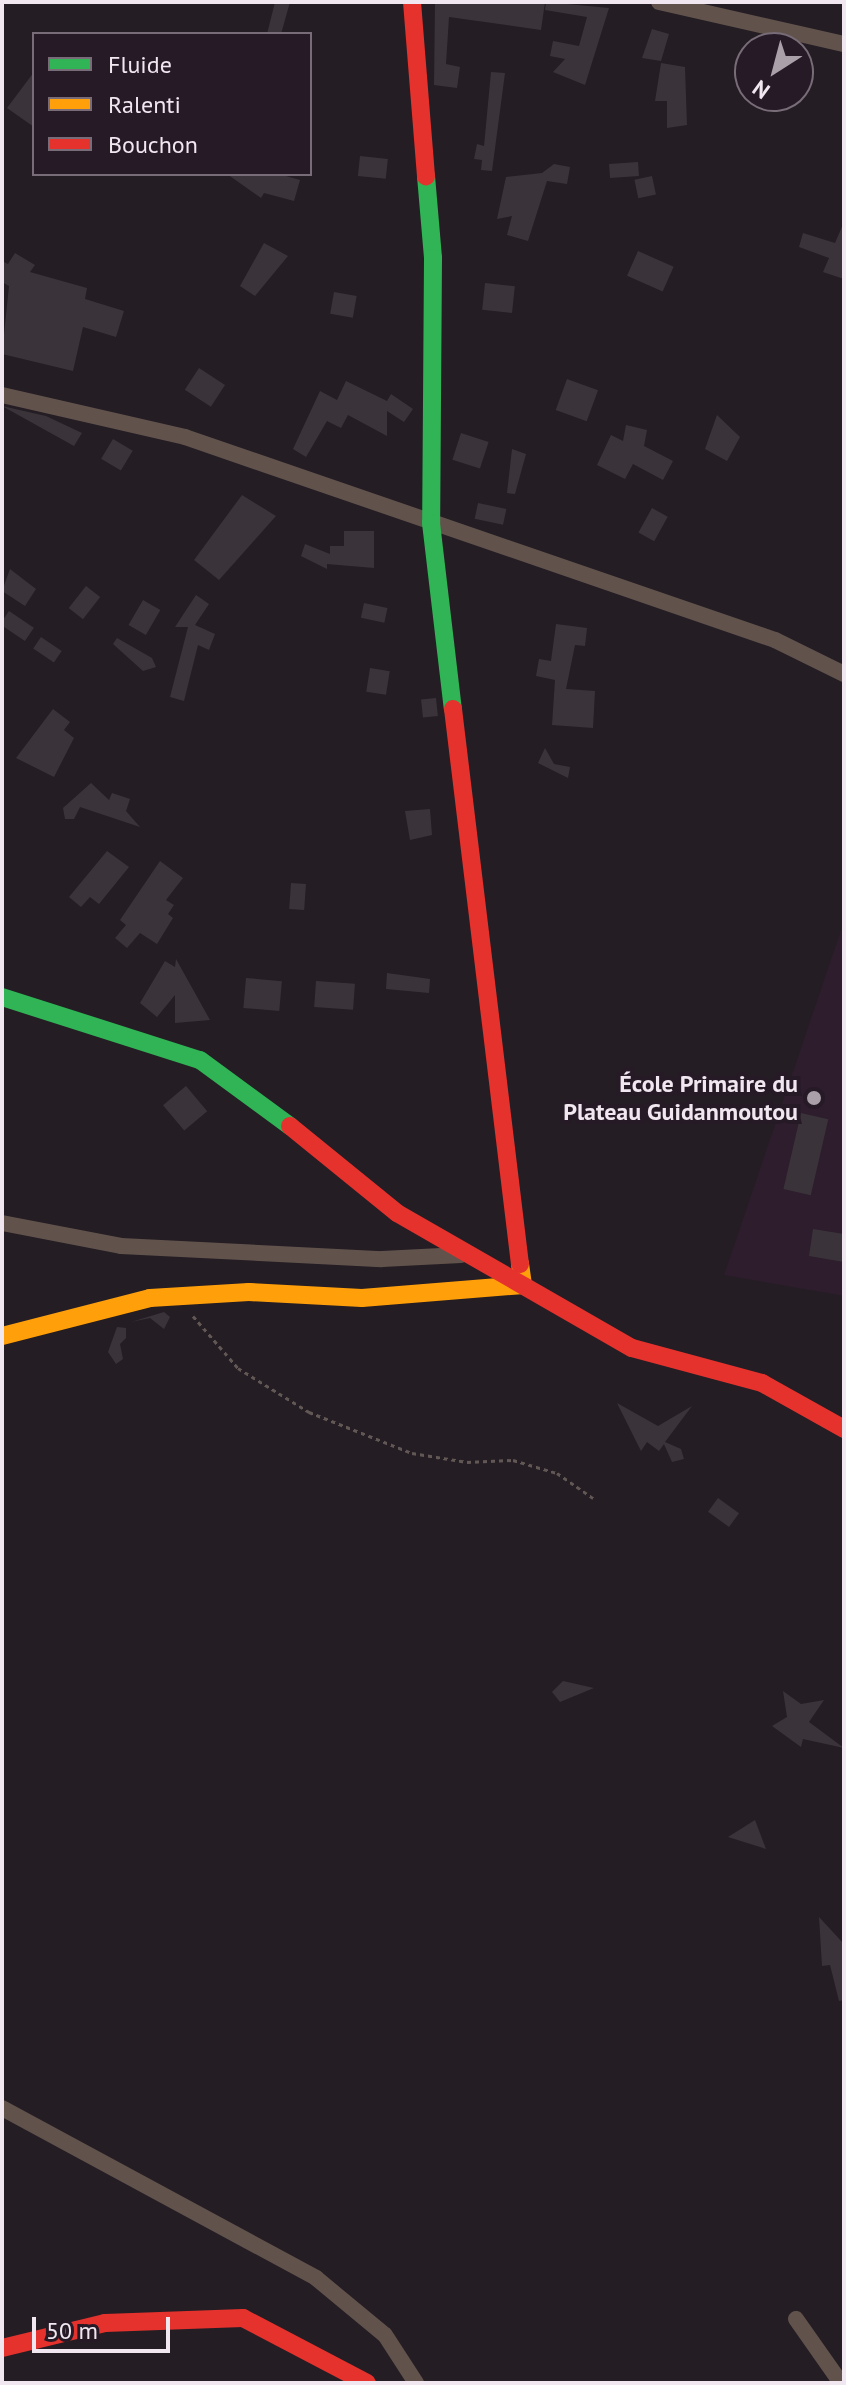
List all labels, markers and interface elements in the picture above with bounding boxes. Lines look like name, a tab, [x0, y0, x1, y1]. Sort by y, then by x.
legend	[32, 32, 312, 176]
north arrow	[734, 32, 814, 112]
text: Fluide	[108, 49, 172, 80]
text: N	[747, 74, 775, 105]
text: Ralenti	[108, 89, 181, 120]
text: Bouchon	[108, 129, 198, 160]
place label: École Primaire du Plateau Guidanmoutou	[563, 1070, 798, 1126]
marker: École Primaire du Plateau Guidanmoutou	[805, 1089, 823, 1107]
scale bar	[36, 2301, 174, 2351]
text: 50 m	[46, 2315, 98, 2346]

